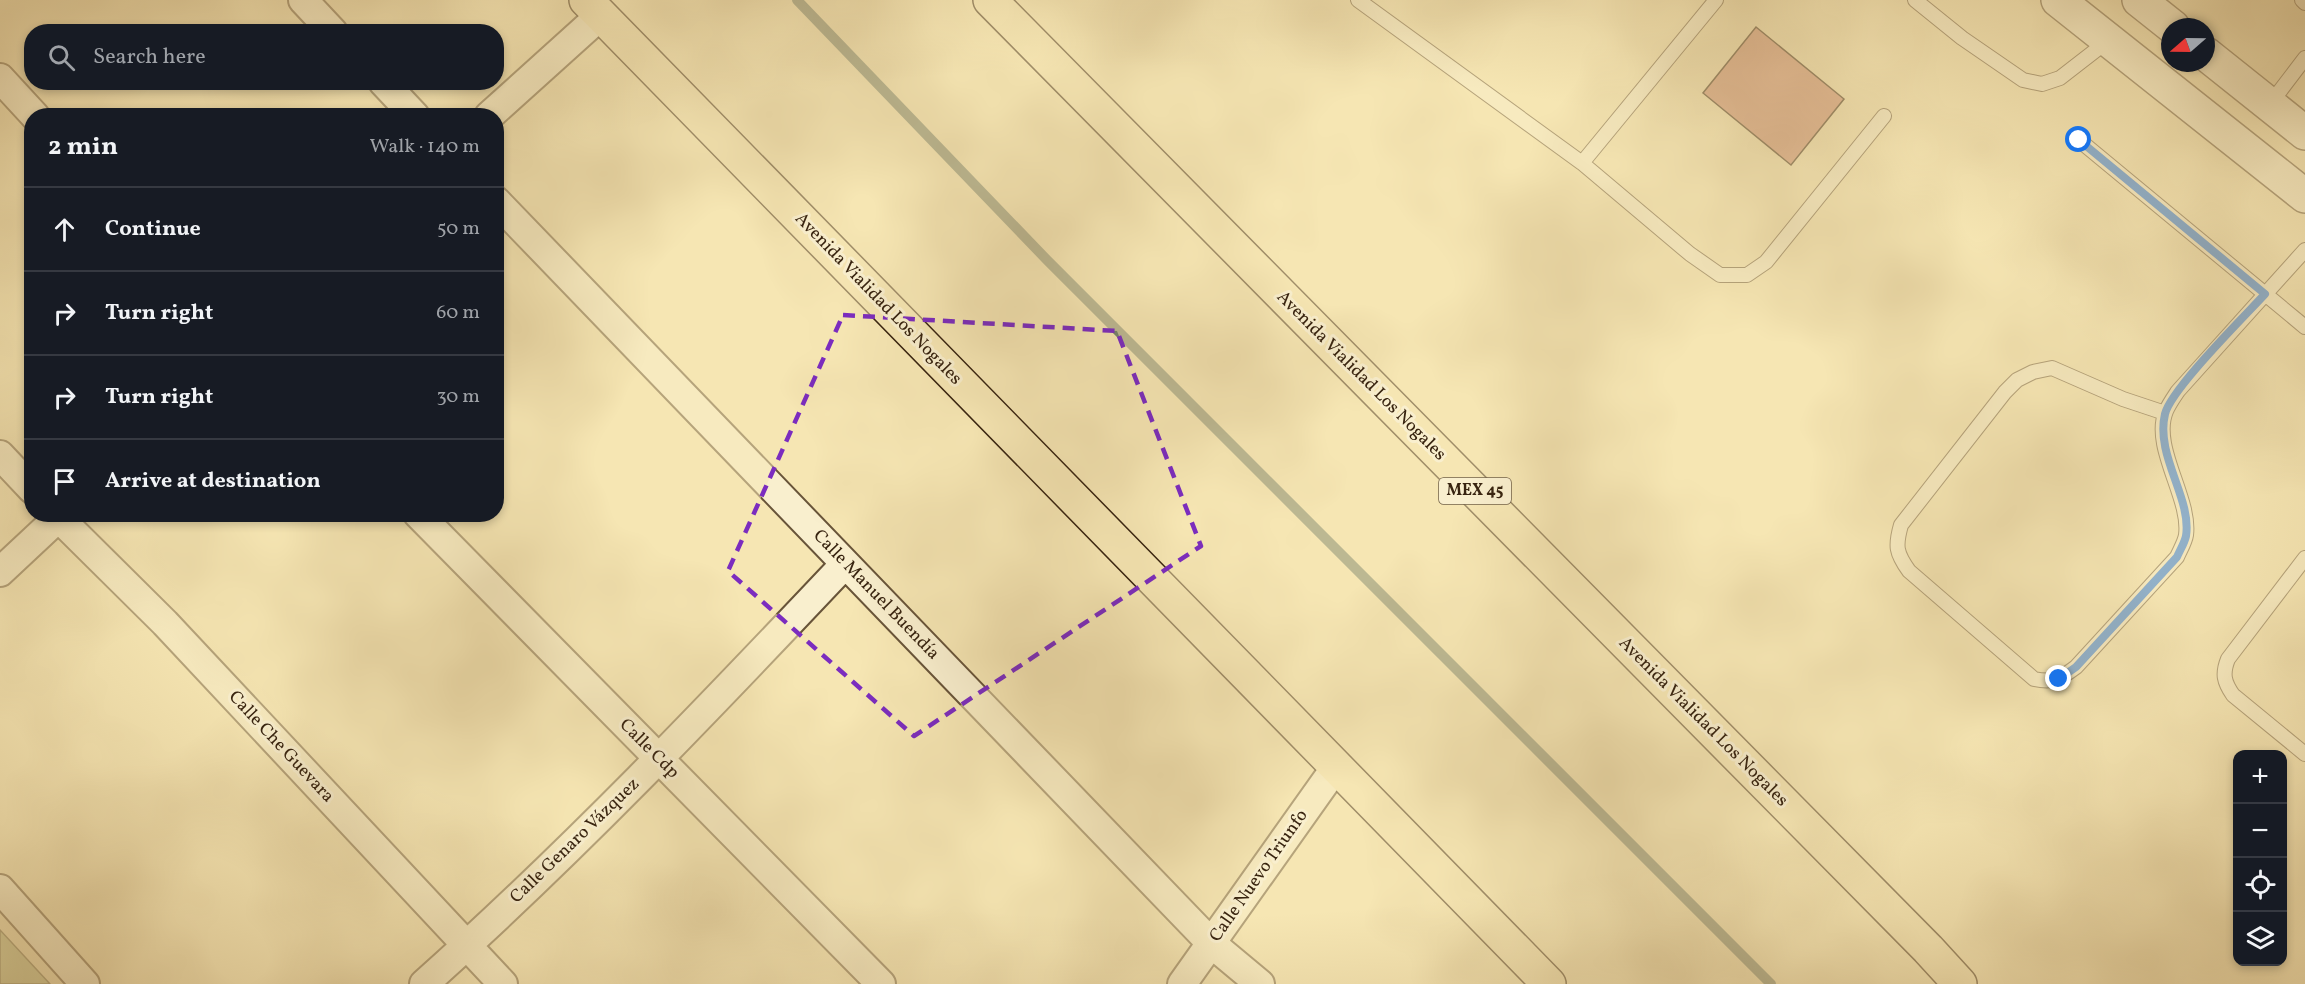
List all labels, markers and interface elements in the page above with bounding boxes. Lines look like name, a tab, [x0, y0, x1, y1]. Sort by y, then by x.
north arrow	[2161, 18, 2215, 72]
search box	[24, 24, 504, 90]
icon: search	[45, 41, 78, 74]
text: Search here	[93, 42, 206, 73]
route start	[2065, 126, 2091, 152]
text: 2 min	[48, 129, 118, 165]
text: Walk · 140 m	[370, 133, 480, 161]
street label: Avenida Vialidad Los Nogales	[789, 207, 967, 391]
icon: ahead	[48, 213, 81, 246]
text: Continue	[105, 214, 201, 245]
text: 50 m	[437, 215, 480, 243]
street label: Avenida Vialidad Los Nogales	[1271, 286, 1451, 466]
icon: right	[48, 297, 81, 330]
text: Turn right	[105, 298, 213, 329]
text: 60 m	[436, 299, 480, 327]
icon: right	[48, 381, 81, 414]
text: Turn right	[105, 382, 213, 413]
text: 30 m	[436, 383, 480, 411]
icon: arrive	[48, 465, 81, 498]
text: Arrive at destination	[105, 466, 321, 497]
road number: MEX 45	[1439, 478, 1511, 504]
street label: Calle Manuel Buendía	[807, 524, 945, 666]
street label: Avenida Vialidad Los Nogales	[1613, 632, 1793, 812]
route end	[2045, 665, 2071, 691]
street label: Calle Che Guevara	[222, 685, 340, 809]
street label: Calle Cdp	[613, 713, 685, 785]
map controls	[2233, 750, 2287, 966]
button: +	[2233, 750, 2287, 804]
street label: Calle Genaro Vázquez	[505, 772, 645, 910]
button: −	[2233, 804, 2287, 858]
street label: Calle Nuevo Triunfo	[1204, 805, 1314, 947]
button: locate	[2233, 858, 2287, 912]
button: layers	[2233, 912, 2287, 966]

